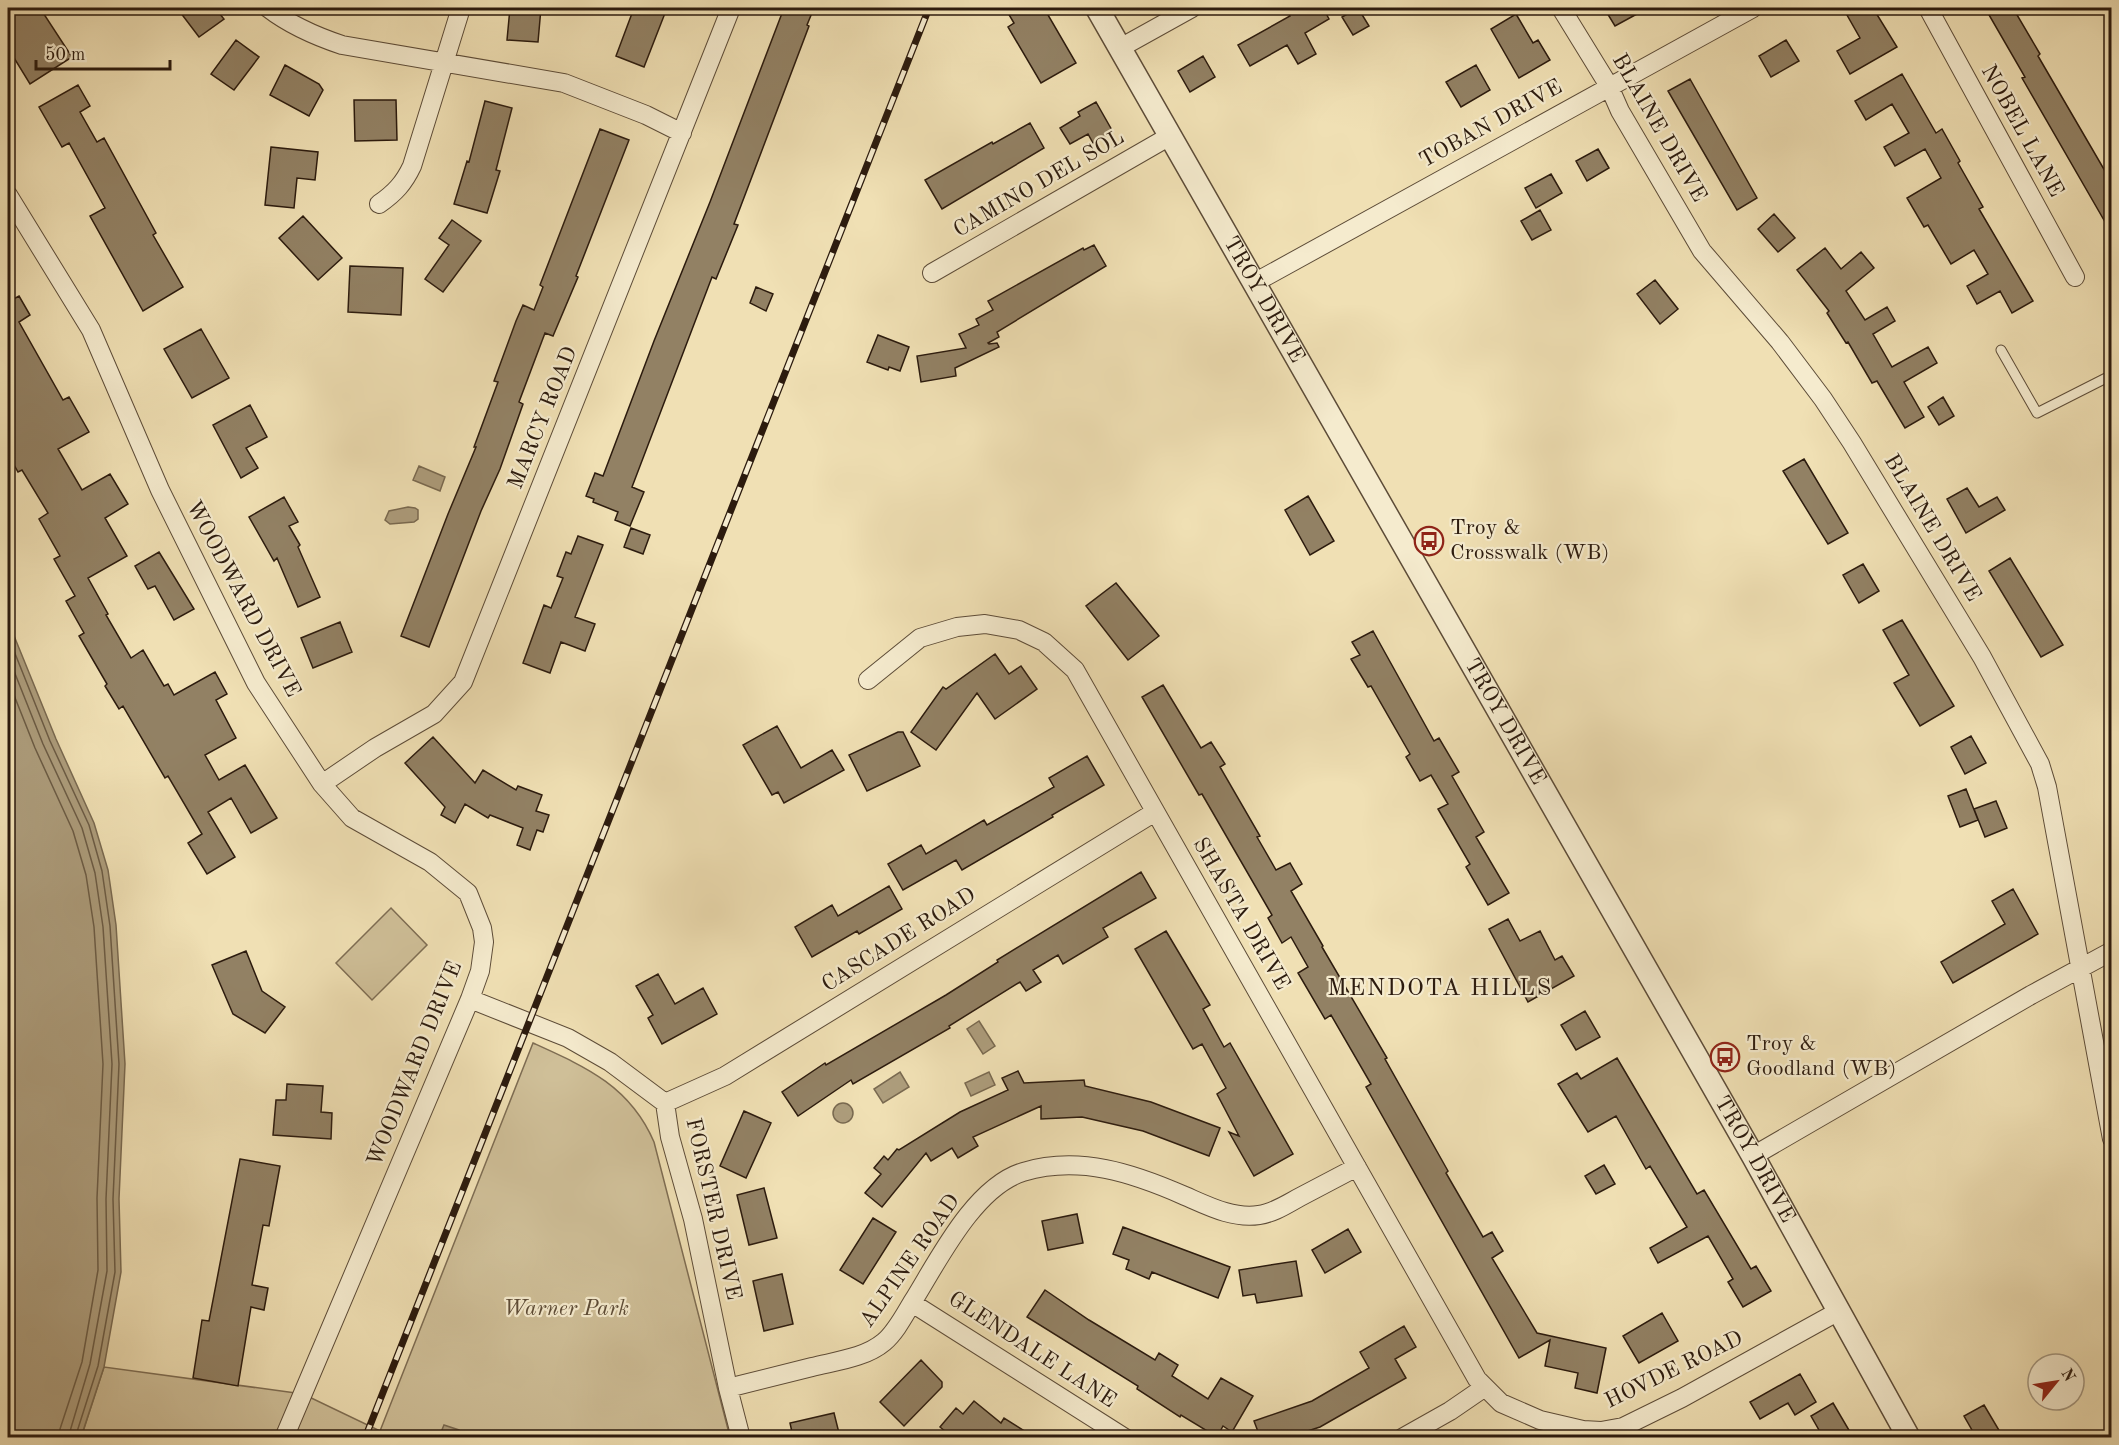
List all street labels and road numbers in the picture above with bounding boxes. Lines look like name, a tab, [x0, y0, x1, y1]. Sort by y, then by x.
street label: BLAINE DRIVE	[1608, 50, 1710, 206]
street label: NOBEL LANE	[1977, 61, 2067, 201]
street label: TOBAN DRIVE	[1416, 76, 1566, 172]
street label: CAMINO DEL SOL	[950, 126, 1128, 242]
street label: TROY DRIVE	[1219, 233, 1308, 367]
street label: MARCY ROAD	[504, 344, 582, 492]
street label: BLAINE DRIVE	[1879, 451, 1985, 605]
street label: WOODWARD DRIVE	[182, 497, 304, 701]
street label: TROY DRIVE	[1460, 655, 1549, 789]
street label: SHASTA DRIVE	[1188, 834, 1294, 994]
street label: CASCADE ROAD	[818, 884, 980, 996]
street label: WOODWARD DRIVE	[364, 958, 466, 1170]
street label: TROY DRIVE	[1710, 1092, 1799, 1227]
street label: FORSTER DRIVE	[681, 1116, 745, 1302]
street label: ALPINE ROAD	[856, 1190, 964, 1332]
street label: GLENDALE LANE	[944, 1288, 1120, 1412]
street label: HOVDE ROAD	[1602, 1327, 1746, 1413]

